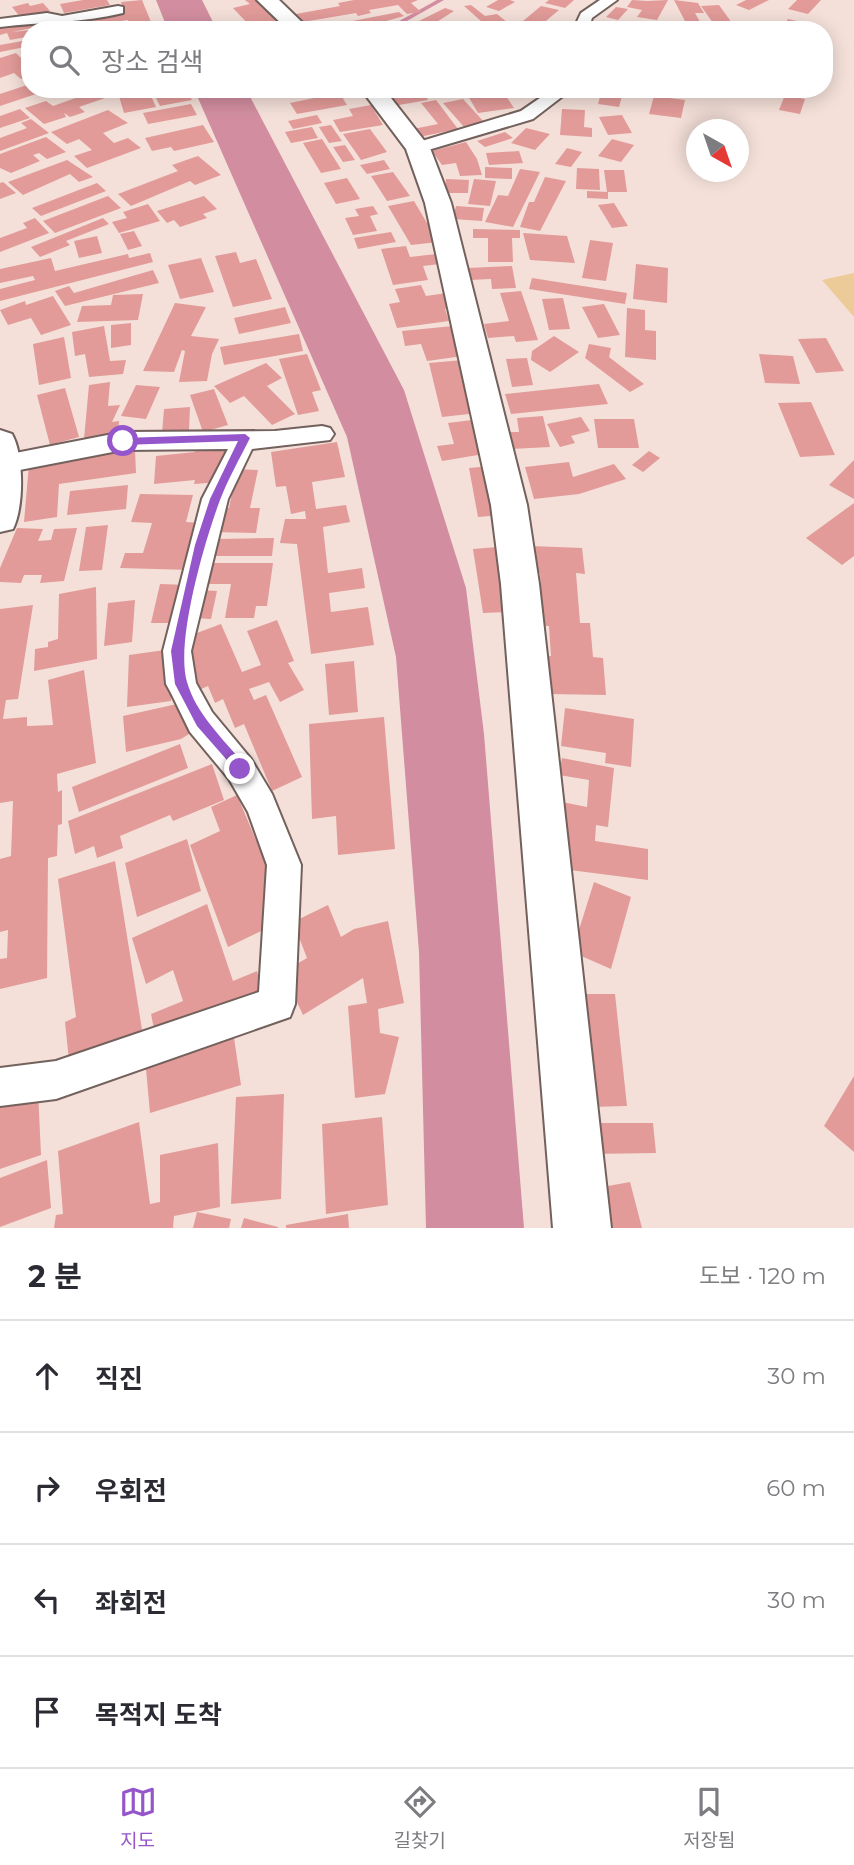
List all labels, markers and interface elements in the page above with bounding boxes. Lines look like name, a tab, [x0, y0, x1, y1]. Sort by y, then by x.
search box	[21, 21, 833, 98]
icon: search	[45, 41, 83, 79]
text: 장소 검색	[101, 46, 204, 78]
north arrow	[686, 119, 749, 182]
route start	[107, 425, 138, 456]
route end	[224, 753, 255, 784]
text: 2 분	[28, 1258, 82, 1295]
text: 도보 · 120 m	[699, 1262, 826, 1290]
icon: ahead	[28, 1357, 66, 1395]
text: 30 m	[767, 1362, 826, 1390]
text: 직진	[95, 1363, 143, 1395]
icon: right	[28, 1469, 66, 1507]
text: 60 m	[766, 1474, 826, 1502]
text: 우회전	[95, 1475, 167, 1507]
icon: left	[28, 1581, 66, 1619]
text: 30 m	[767, 1586, 826, 1614]
text: 좌회전	[95, 1587, 167, 1619]
icon: arrive	[28, 1693, 66, 1731]
text: 목적지 도착	[95, 1699, 222, 1731]
tab: 지도	[119, 1783, 157, 1852]
tab: 길찾기	[394, 1783, 446, 1852]
tab: 저장됨	[683, 1783, 735, 1852]

